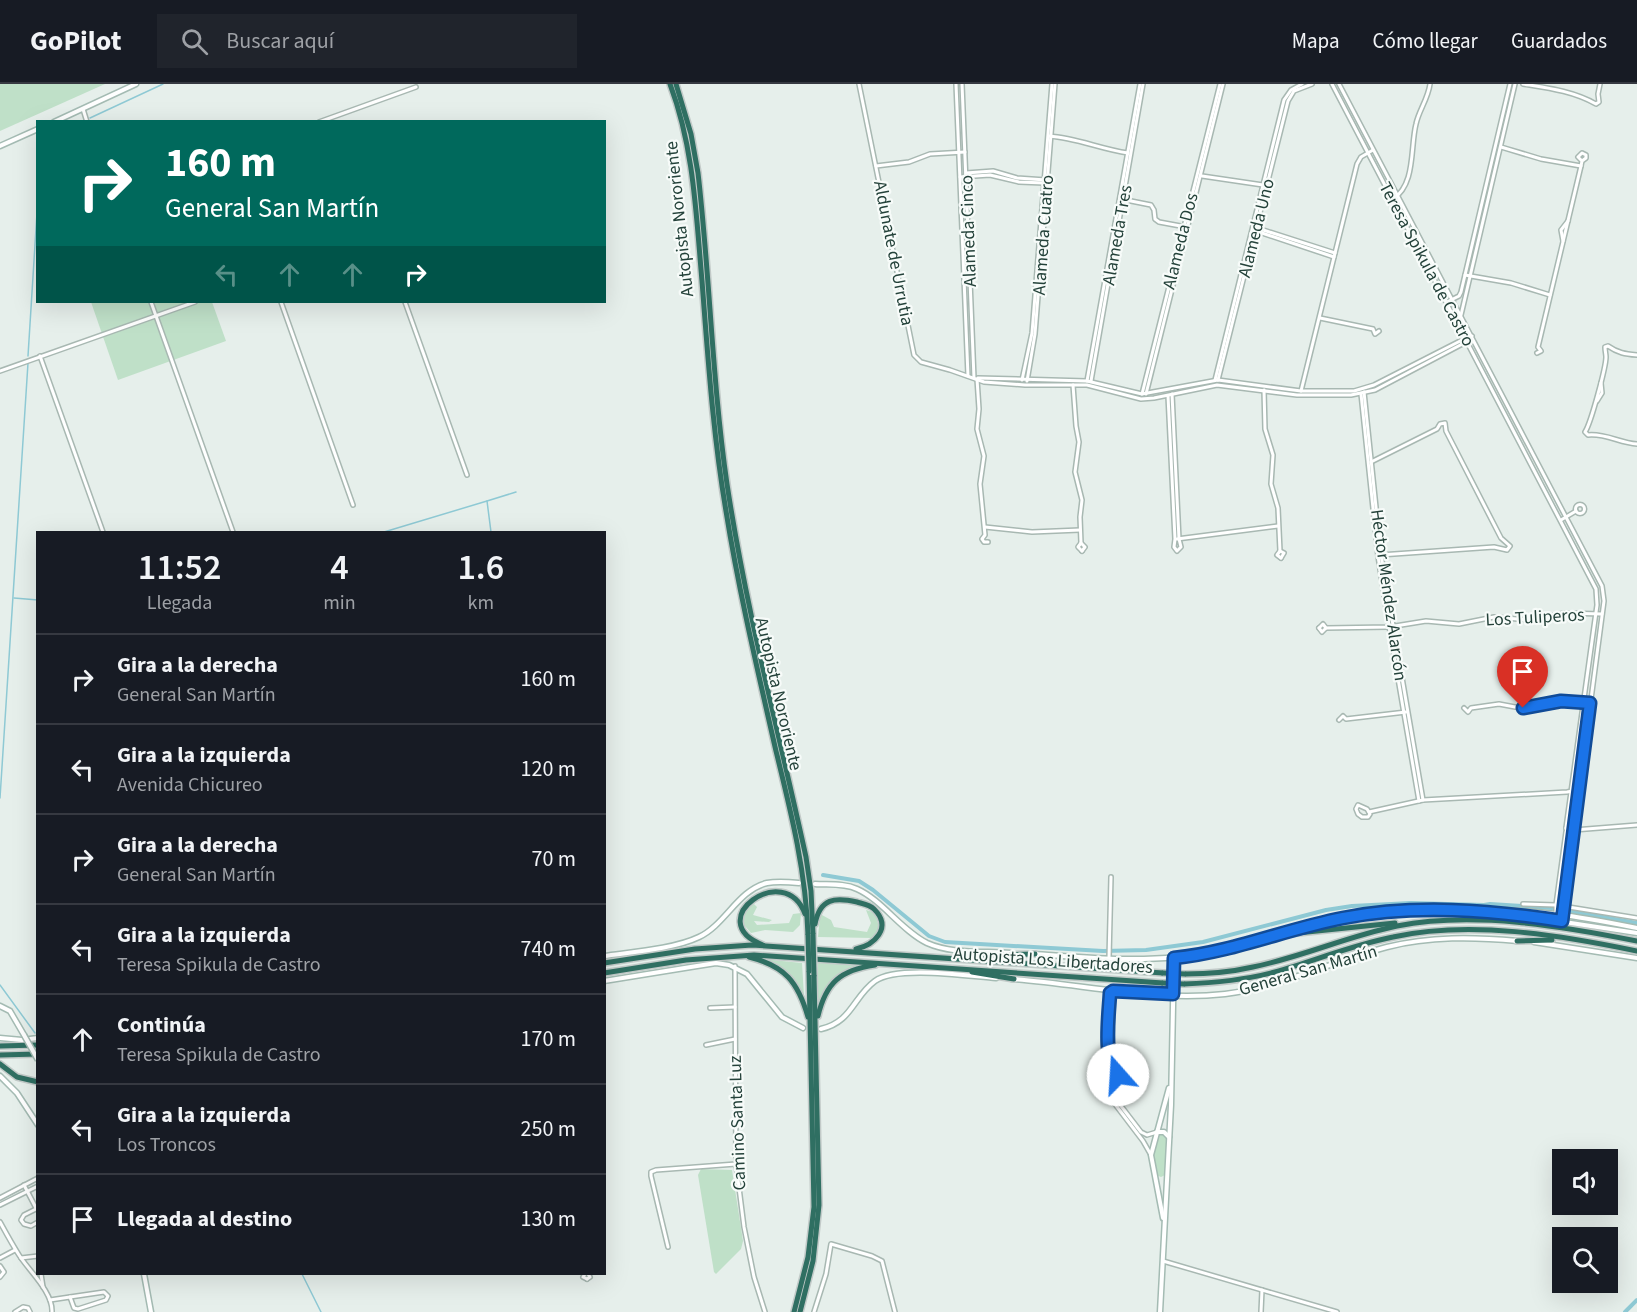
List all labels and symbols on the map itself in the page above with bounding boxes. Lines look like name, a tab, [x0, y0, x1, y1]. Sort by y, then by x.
street label: Autopista Nororiente	[659, 140, 700, 298]
street label: Alameda Cuatro	[1027, 174, 1060, 296]
street label: Alameda Cinco	[954, 175, 983, 287]
street label: Alameda Uno	[1232, 176, 1281, 280]
street label: Teresa Spikula de Castro	[1372, 177, 1481, 351]
street label: Aldunate de Urrutia	[867, 178, 920, 328]
street label: Alameda Tres	[1096, 183, 1139, 287]
street label: Alameda Dos	[1156, 190, 1205, 292]
street label: Héctor Méndez Alarcón	[1364, 508, 1413, 683]
street label: Los Tuliperos	[1485, 602, 1585, 633]
street label: Autopista Nororiente	[749, 615, 808, 773]
pin	[1497, 646, 1548, 708]
street label: General San Martín	[1236, 939, 1380, 1002]
street label: Autopista Los Libertadores	[952, 941, 1153, 980]
position arrow	[1086, 1043, 1150, 1107]
street label: Camino Santa Luz	[723, 1055, 752, 1191]

